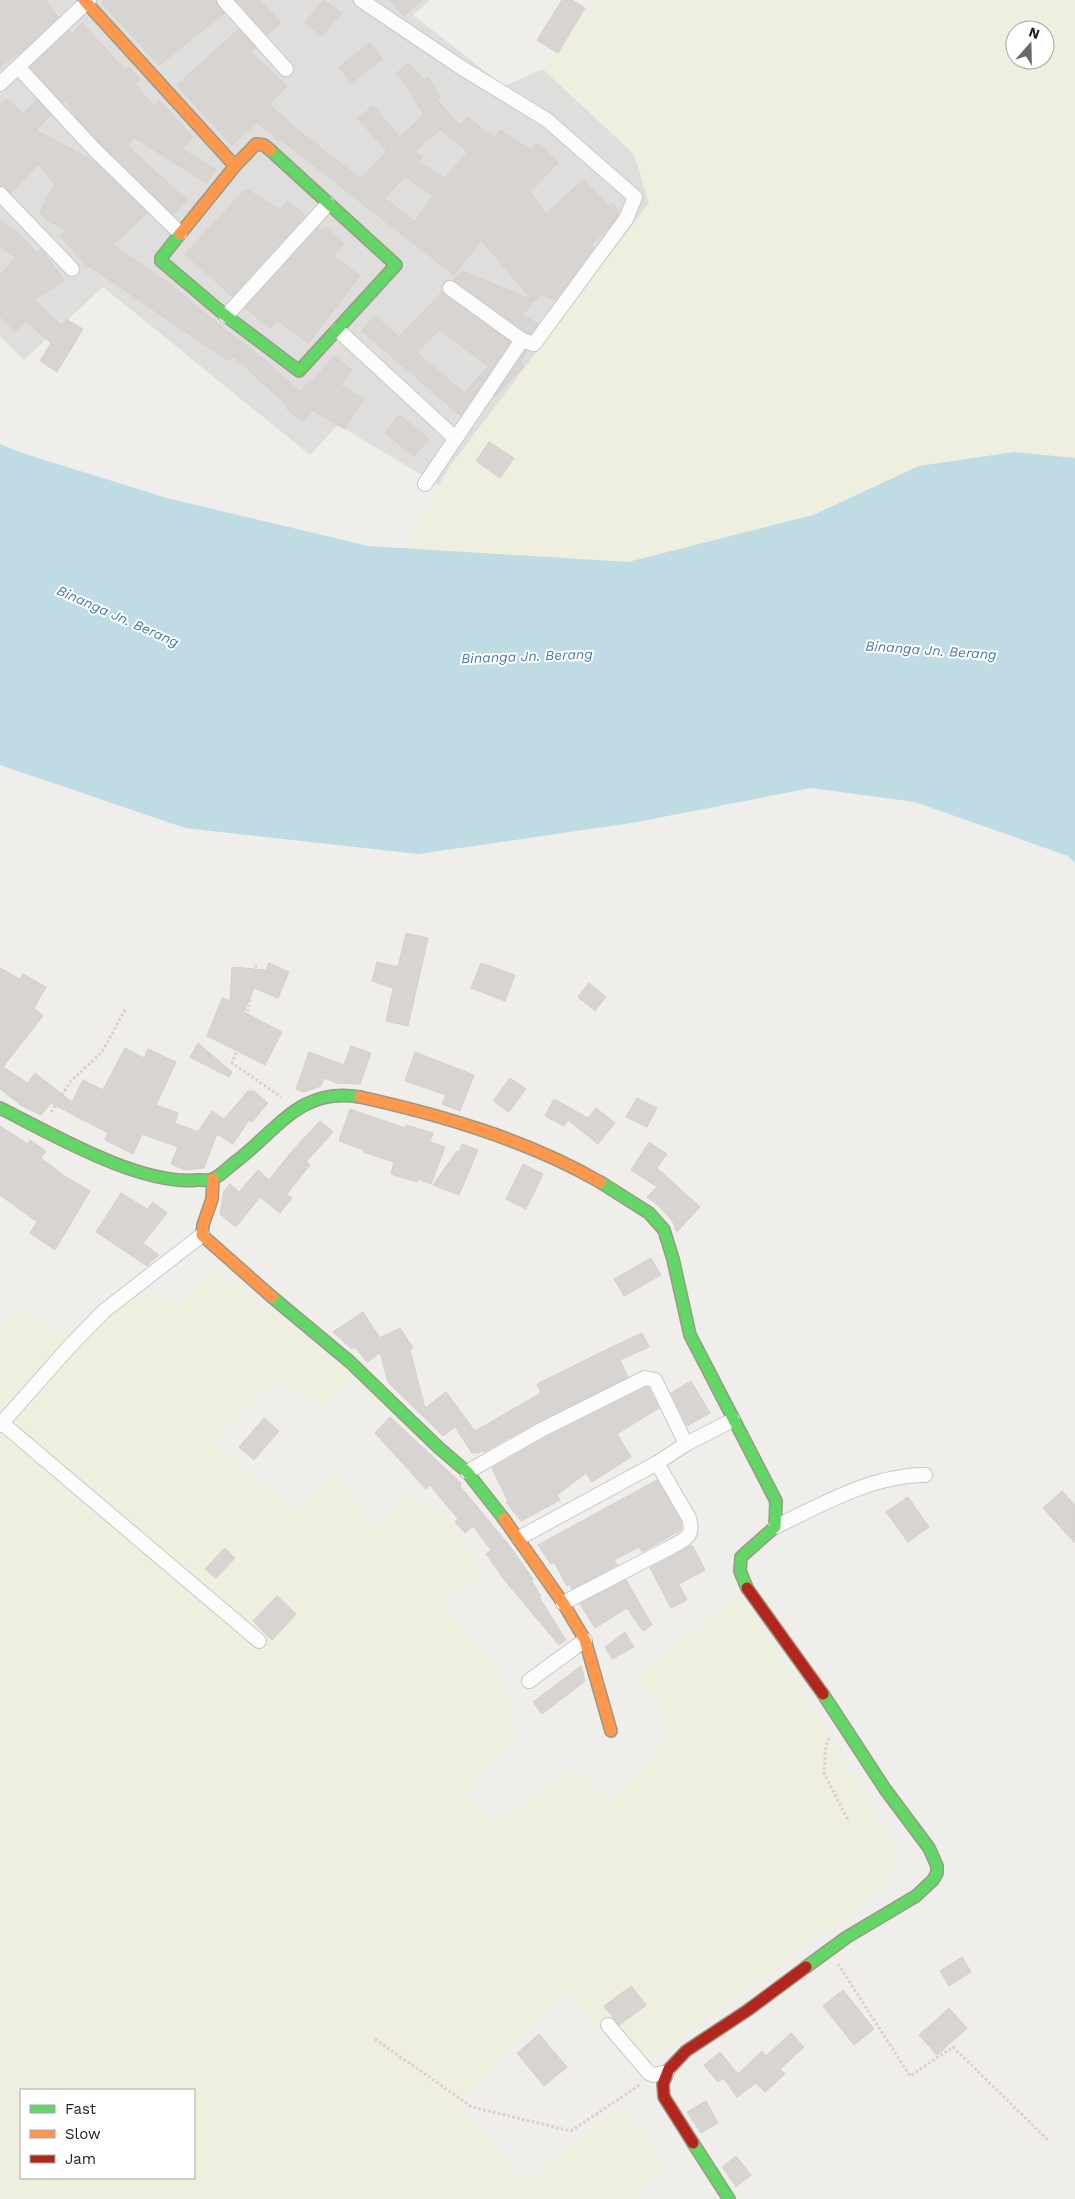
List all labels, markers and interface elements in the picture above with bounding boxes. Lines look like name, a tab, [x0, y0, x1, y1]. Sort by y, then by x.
north arrow	[1005, 20, 1055, 70]
text: N	[1027, 23, 1042, 42]
water label: Binanga Jn. Berang	[55, 582, 182, 650]
water label: Binanga Jn. Berang	[865, 637, 998, 663]
water label: Binanga Jn. Berang	[461, 646, 594, 666]
legend	[20, 2089, 195, 2179]
text: Fast	[65, 2100, 97, 2118]
text: Slow	[65, 2125, 101, 2143]
text: Jam	[65, 2150, 96, 2168]

